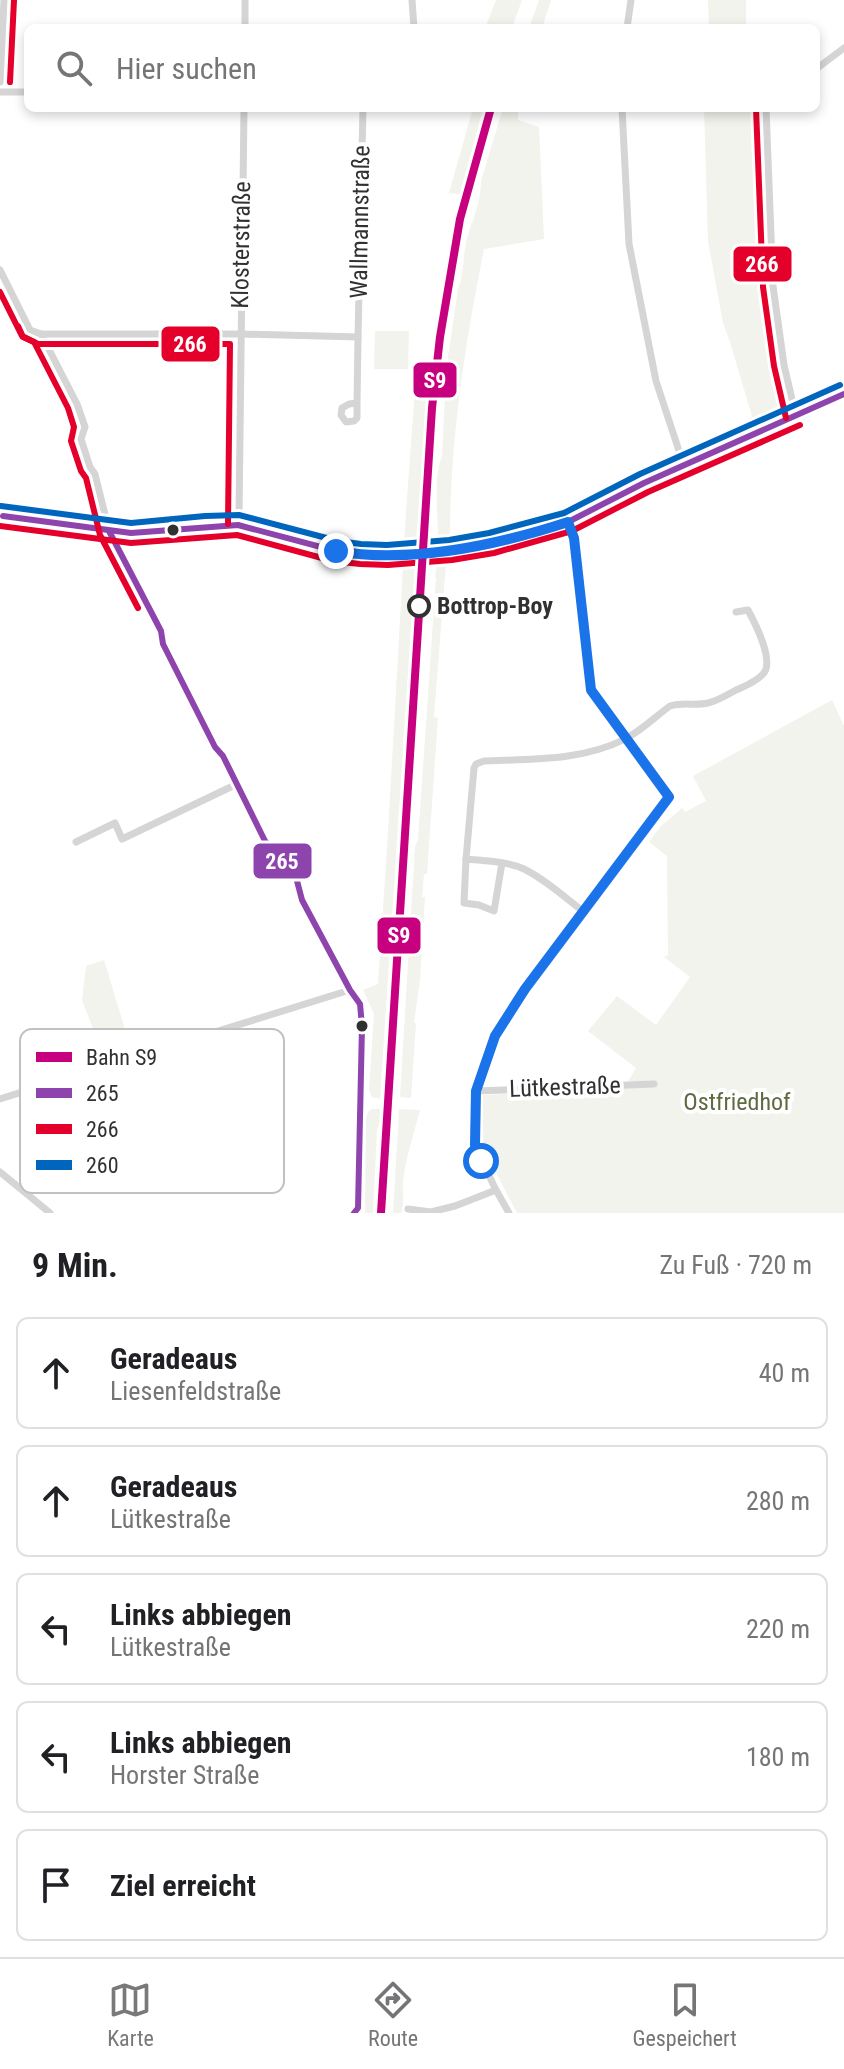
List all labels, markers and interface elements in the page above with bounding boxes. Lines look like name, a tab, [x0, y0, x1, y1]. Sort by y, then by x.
search box	[24, 24, 820, 112]
icon: search	[52, 46, 96, 90]
text: Hier suchen	[116, 51, 257, 86]
street label: Wallmannstraße	[345, 145, 375, 299]
street label: Klosterstraße	[226, 181, 256, 309]
line badge: 266	[732, 245, 793, 283]
text: 266	[745, 252, 779, 277]
line badge: 266	[160, 325, 221, 363]
text: 266	[173, 332, 207, 357]
line badge: S9	[412, 361, 458, 399]
text: S9	[424, 368, 447, 393]
unlabelled marker	[165, 522, 181, 538]
route end	[318, 533, 354, 569]
place label: Bottrop-Boy	[437, 592, 553, 620]
marker: Bottrop-Boy	[408, 595, 430, 617]
line badge: 265	[252, 842, 313, 880]
text: 265	[265, 849, 299, 874]
line badge: S9	[376, 916, 422, 955]
text: S9	[388, 923, 411, 948]
unlabelled marker	[354, 1018, 370, 1034]
legend	[20, 1029, 284, 1193]
text: Bahn S9	[86, 1045, 157, 1070]
street label: Lütkestraße	[509, 1071, 621, 1103]
text: 265	[86, 1081, 119, 1106]
park label: Ostfriedhof	[683, 1088, 791, 1116]
text: 266	[86, 1117, 119, 1142]
route start	[463, 1143, 499, 1179]
text: 260	[86, 1153, 119, 1178]
text: 9 Min.	[32, 1245, 118, 1285]
text: Zu Fuß · 720 m	[659, 1250, 812, 1280]
text: Geradeaus	[110, 1341, 237, 1376]
icon: ahead	[34, 1351, 78, 1395]
text: 40 m	[759, 1358, 810, 1388]
text: Liesenfeldstraße	[110, 1376, 281, 1406]
text: Geradeaus	[110, 1469, 237, 1504]
icon: ahead	[34, 1479, 78, 1523]
text: 280 m	[746, 1486, 810, 1516]
text: Lütkestraße	[110, 1504, 231, 1534]
text: Links abbiegen	[110, 1597, 292, 1632]
icon: left	[34, 1607, 78, 1651]
text: 220 m	[746, 1614, 810, 1644]
text: Lütkestraße	[110, 1632, 231, 1662]
text: Links abbiegen	[110, 1725, 292, 1760]
icon: left	[34, 1735, 78, 1779]
text: 180 m	[746, 1742, 810, 1772]
text: Horster Straße	[110, 1760, 260, 1790]
icon: arrive	[34, 1863, 78, 1907]
text: Ziel erreicht	[110, 1868, 256, 1903]
tab: Karte	[107, 1978, 154, 2051]
tab: Route	[368, 1978, 418, 2051]
tab: Gespeichert	[632, 1978, 737, 2051]

